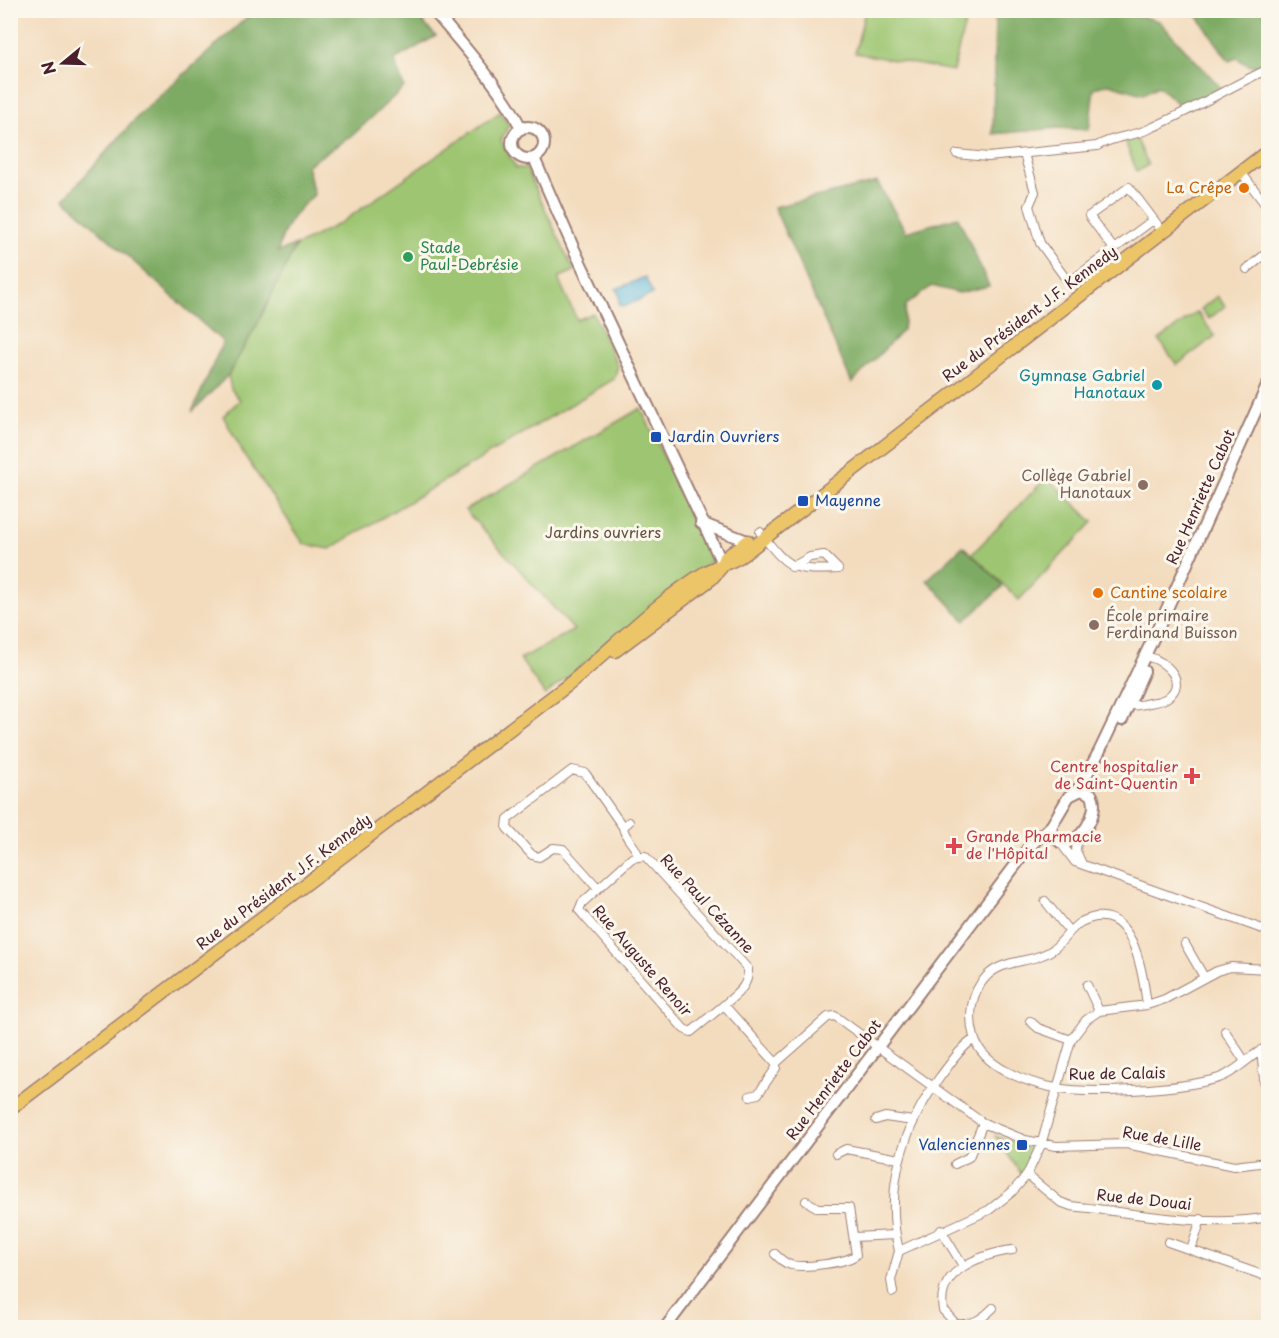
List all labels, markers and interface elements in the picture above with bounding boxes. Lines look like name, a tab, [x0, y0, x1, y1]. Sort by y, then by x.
north arrow	[33, 33, 93, 93]
text: N	[34, 58, 61, 78]
place label: La Crêpe	[1166, 175, 1232, 198]
marker: La Crêpe	[1237, 181, 1251, 195]
place label: Stade Paul-Debrésie	[420, 235, 519, 275]
street label: Rue du Président J.F. Kennedy	[937, 239, 1121, 386]
marker: Stade Paul-Debrésie	[401, 250, 415, 264]
place label: Gymnase Gabriel Hanotaux	[1019, 363, 1145, 403]
marker: Gymnase Gabriel Hanotaux	[1150, 378, 1164, 392]
place label: Jardin Ouvriers	[668, 424, 779, 447]
street label: Rue Henriette Cabot	[1159, 425, 1240, 568]
marker: Jardin Ouvriers	[649, 430, 663, 444]
place label: Collège Gabriel Hanotaux	[1021, 463, 1131, 503]
marker: Collège Gabriel Hanotaux	[1136, 478, 1150, 492]
place label: Mayenne	[815, 488, 881, 511]
marker: Mayenne	[796, 494, 810, 508]
park label: Jardins ouvriers	[545, 520, 661, 543]
place label: Cantine scolaire	[1110, 580, 1227, 603]
marker: Cantine scolaire	[1091, 586, 1105, 600]
place label: École primaire Ferdinand Buisson	[1106, 603, 1238, 643]
marker: École primaire Ferdinand Buisson	[1087, 618, 1101, 632]
place label: Centre hospitalier de Saint-Quentin	[1050, 754, 1178, 794]
marker: Centre hospitalier de Saint-Quentin	[1183, 767, 1201, 785]
street label: Rue du Président J.F. Kennedy	[191, 807, 375, 954]
place label: Grande Pharmacie de l'Hôpital	[966, 824, 1102, 864]
marker: Grande Pharmacie de l'Hôpital	[947, 839, 961, 853]
street label: Rue Paul Cézanne	[656, 848, 760, 958]
street label: Rue Auguste Renoir	[588, 899, 698, 1021]
street label: Rue Henriette Cabot	[780, 1014, 886, 1144]
street label: Rue de Calais	[1068, 1060, 1166, 1085]
street label: Rue de Lille	[1121, 1119, 1204, 1156]
place label: Valenciennes	[919, 1132, 1010, 1155]
marker: Valenciennes	[1015, 1138, 1029, 1152]
street label: Rue de Douai	[1096, 1182, 1193, 1215]

